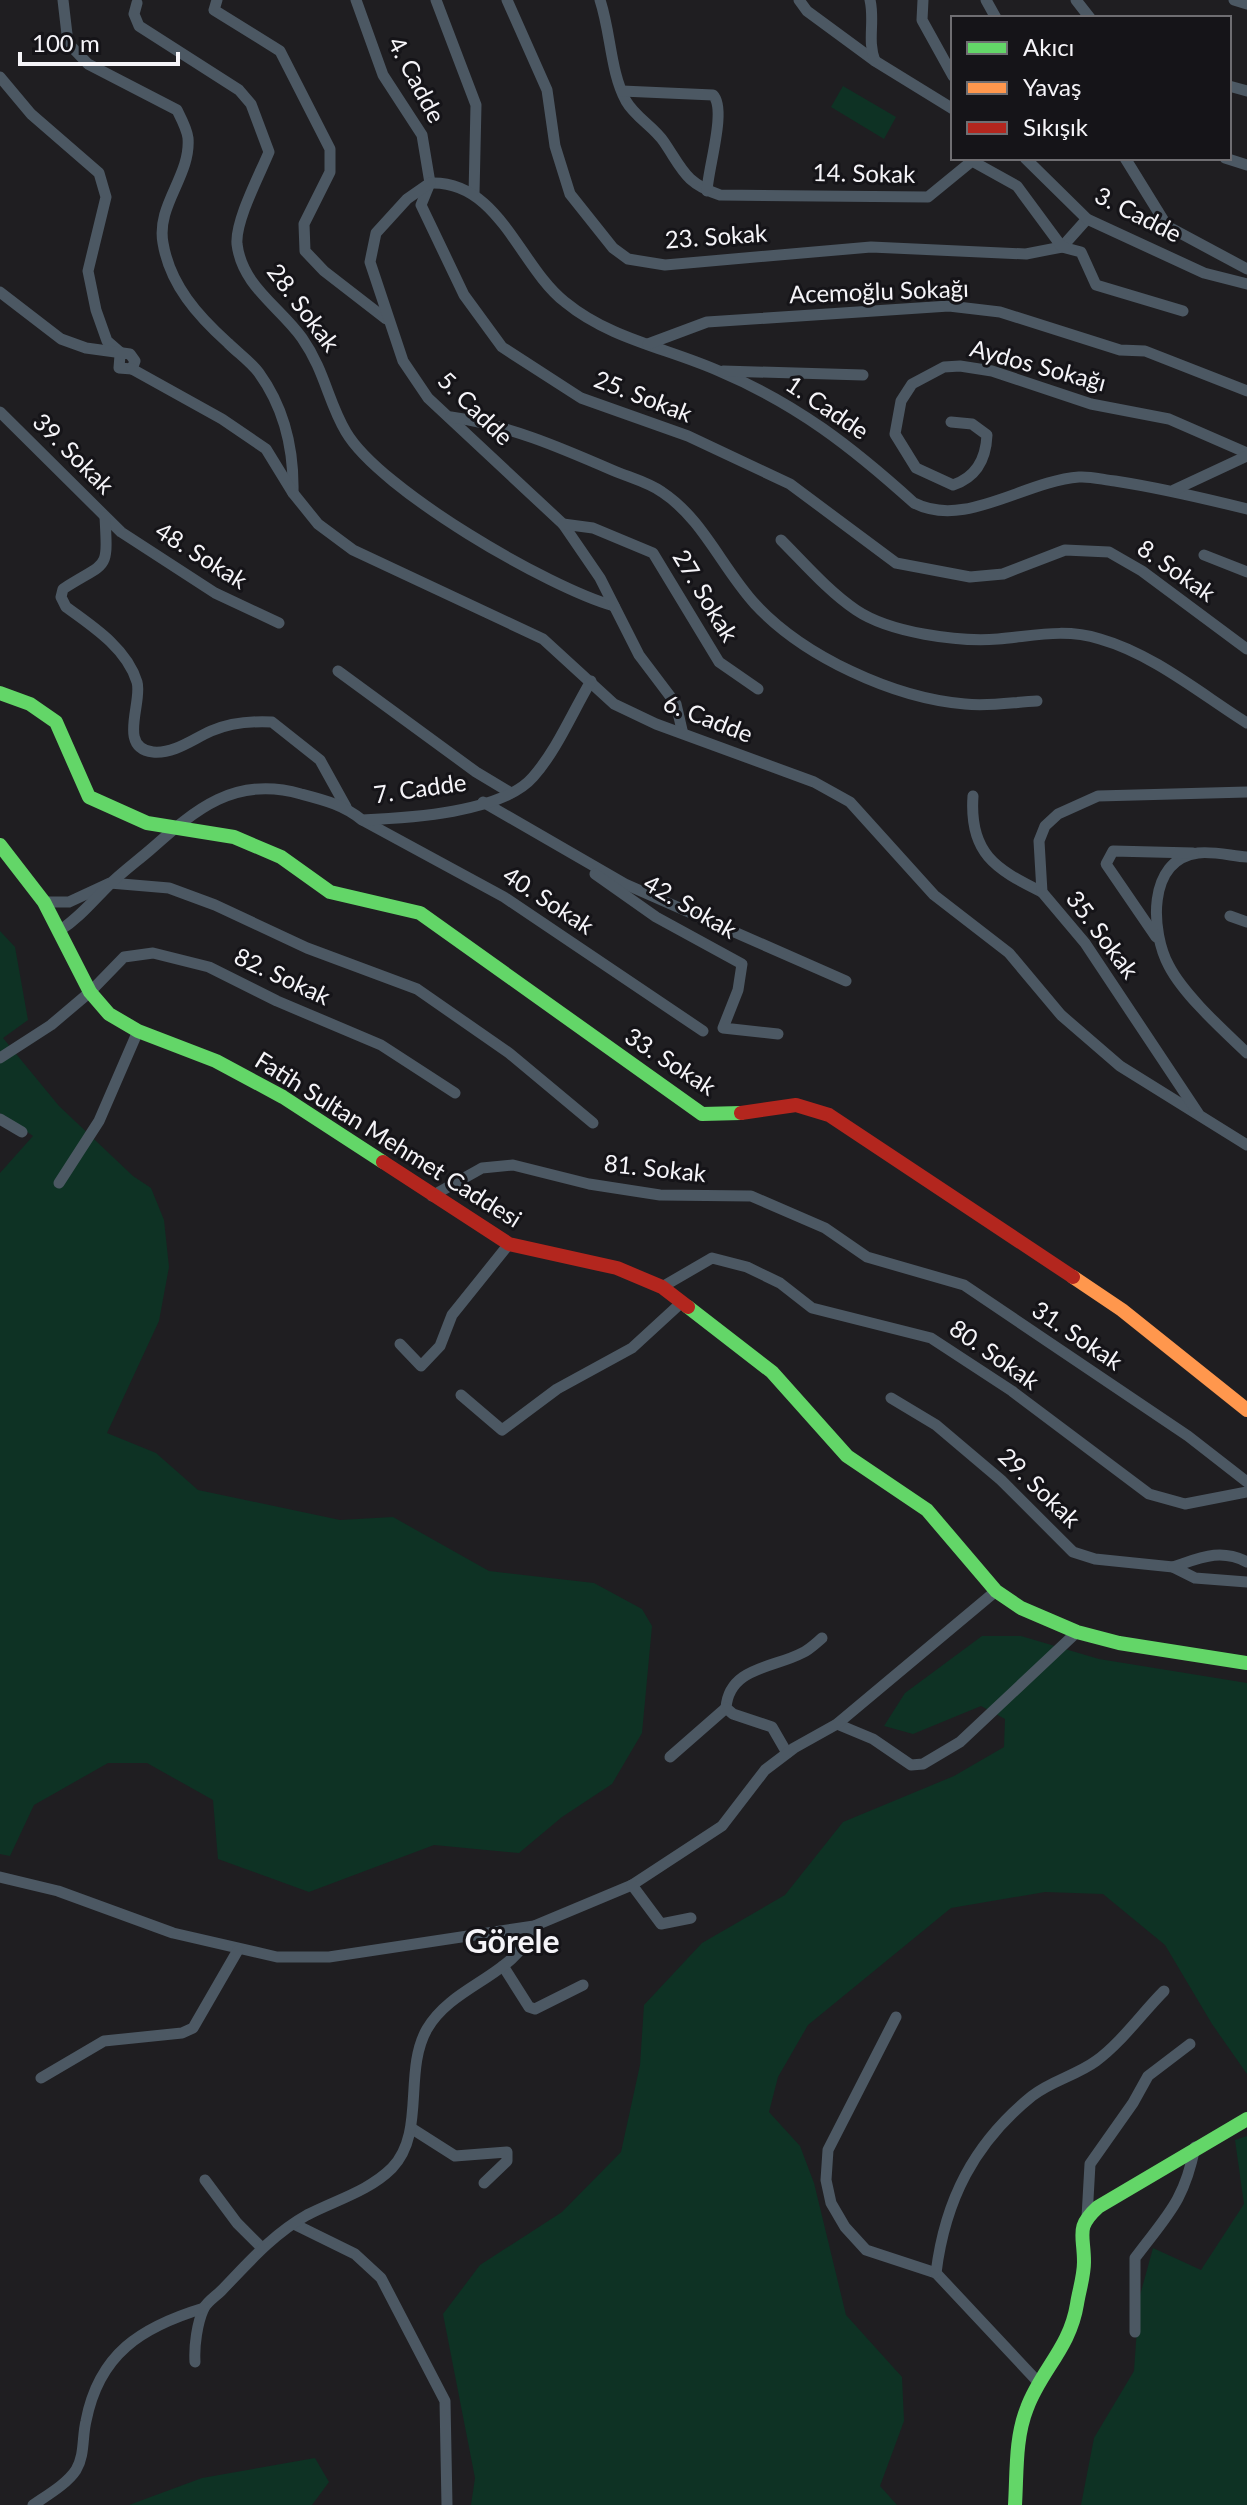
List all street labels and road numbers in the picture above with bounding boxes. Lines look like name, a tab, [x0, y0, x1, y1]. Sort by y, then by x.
street label: 4. Cadde	[383, 31, 452, 127]
street label: 14. Sokak	[813, 157, 916, 188]
street label: 3. Cadde	[1091, 180, 1187, 248]
street label: 23. Sokak	[664, 217, 769, 254]
street label: 28. Sokak	[262, 257, 347, 357]
street label: Acemoğlu Sokağı	[789, 273, 969, 308]
street label: Aydos Sokağı	[967, 332, 1110, 397]
street label: 25. Sokak	[590, 364, 697, 428]
street label: 5. Cadde	[432, 365, 520, 451]
street label: 1. Cadde	[781, 369, 875, 445]
street label: 39. Sokak	[28, 406, 121, 500]
street label: 48. Sokak	[151, 515, 254, 595]
street label: 8. Sokak	[1132, 532, 1222, 608]
street label: 27. Sokak	[667, 544, 746, 647]
street label: 6. Cadde	[660, 687, 757, 748]
street label: 7. Cadde	[372, 767, 468, 808]
street label: 40. Sokak	[498, 860, 600, 940]
street label: 42. Sokak	[639, 868, 743, 944]
street label: 35. Sokak	[1061, 884, 1146, 984]
street label: 82. Sokak	[230, 941, 336, 1011]
street label: 33. Sokak	[620, 1021, 722, 1101]
street label: Fatih Sultan Mehmet Caddesi	[250, 1045, 527, 1233]
street label: 81. Sokak	[603, 1148, 708, 1187]
street label: 31. Sokak	[1027, 1294, 1129, 1376]
street label: 80. Sokak	[945, 1312, 1046, 1396]
street label: 29. Sokak	[993, 1441, 1088, 1534]

